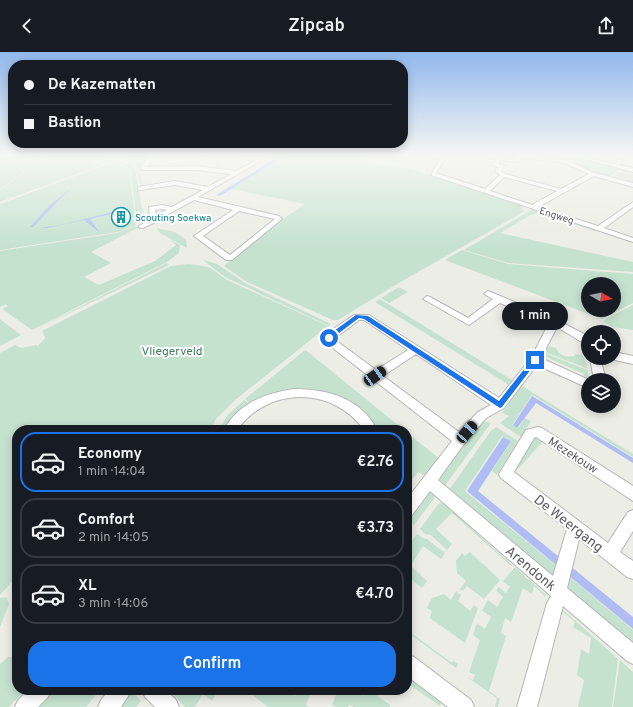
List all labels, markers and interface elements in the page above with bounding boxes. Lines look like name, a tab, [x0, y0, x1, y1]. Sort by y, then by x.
icon: back	[16, 15, 38, 37]
text: Zipcab	[288, 15, 345, 38]
icon: share	[595, 15, 617, 37]
text: De Kazematten	[48, 76, 156, 95]
text: Bastion	[48, 114, 101, 133]
street label: Engweg	[538, 205, 575, 228]
building icon: Scouting Soekwa	[110, 206, 132, 228]
place label: Scouting Soekwa	[135, 212, 211, 225]
north arrow	[581, 277, 621, 317]
map controls	[581, 277, 621, 413]
callout: 1 min	[502, 302, 568, 330]
text: 1 min	[520, 308, 550, 324]
button: locate	[581, 325, 621, 365]
route start	[320, 329, 338, 347]
park label: Vliegerveld	[141, 344, 203, 360]
route end	[526, 351, 544, 369]
car	[362, 364, 388, 388]
button: layers	[581, 373, 621, 413]
car	[455, 419, 479, 445]
street label: Mezekouw	[544, 434, 601, 478]
icon: car	[30, 444, 66, 480]
text: Economy	[78, 445, 142, 464]
text: €2.76	[357, 453, 394, 472]
text: 1 min · 14:04	[78, 464, 146, 480]
street label: De Weergang	[530, 492, 606, 557]
icon: car	[30, 510, 66, 546]
text: Comfort	[78, 511, 135, 530]
text: €3.73	[357, 519, 394, 538]
text: 2 min · 14:05	[78, 530, 149, 546]
street label: Arendonk	[501, 543, 559, 595]
icon: car	[30, 576, 66, 612]
text: XL	[78, 577, 96, 596]
text: €4.70	[355, 585, 394, 604]
text: 3 min · 14:06	[78, 596, 148, 612]
button: Confirm	[28, 641, 396, 687]

